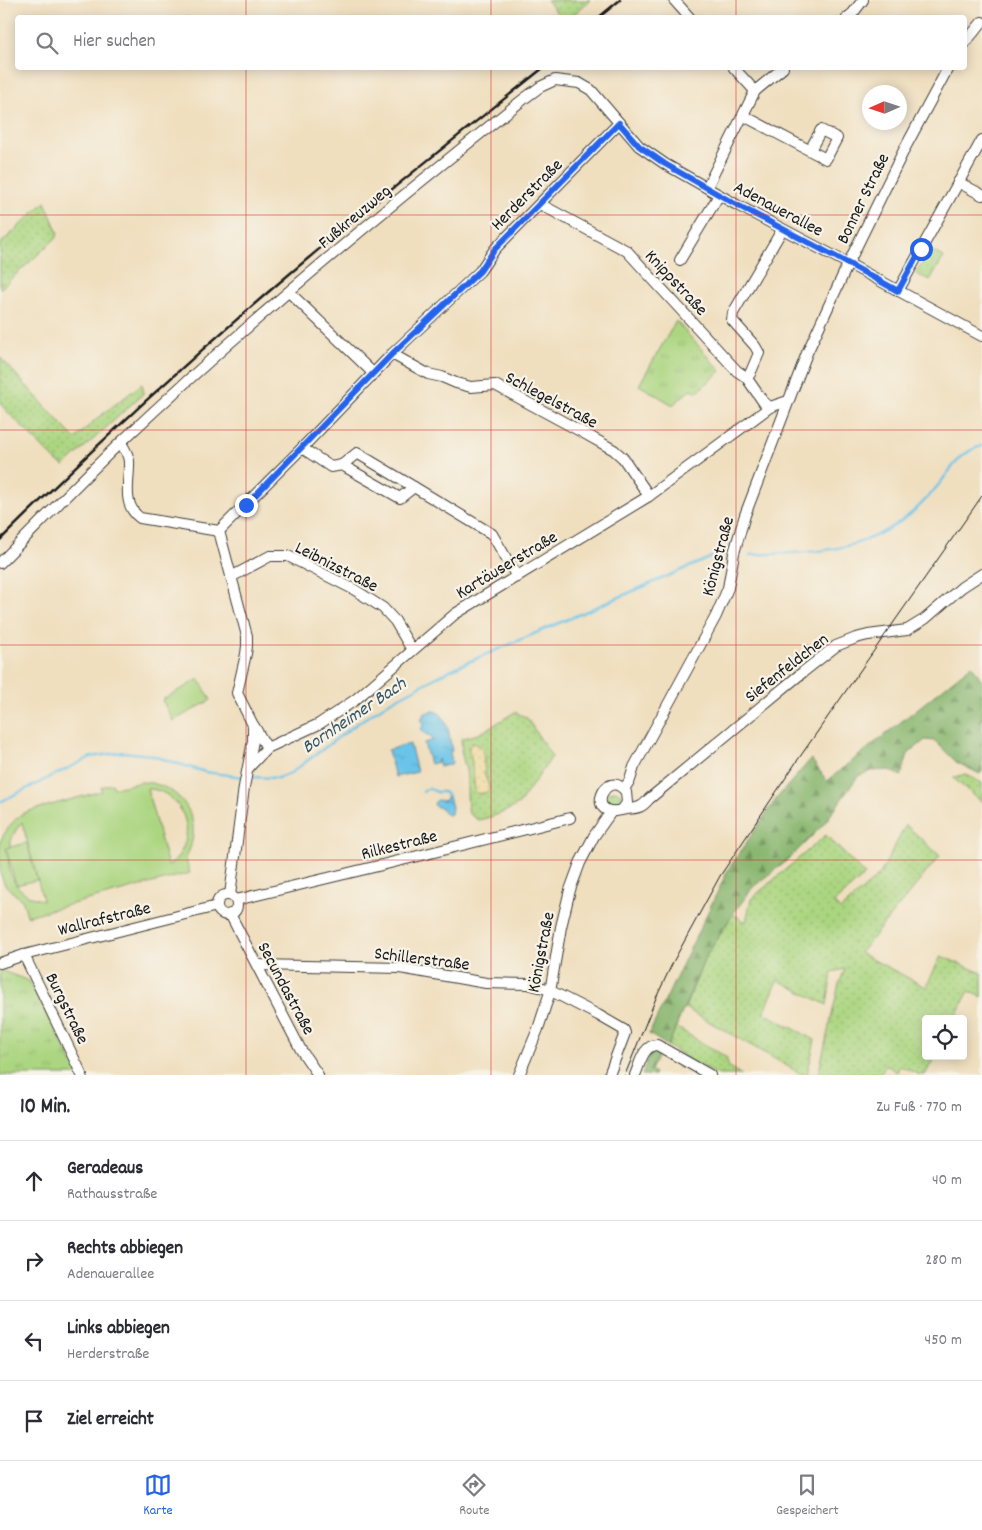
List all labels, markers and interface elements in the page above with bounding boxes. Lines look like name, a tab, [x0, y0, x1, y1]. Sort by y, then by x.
search box	[15, 15, 967, 70]
icon: search	[33, 29, 61, 57]
text: Hier suchen	[73, 29, 156, 56]
north arrow	[862, 85, 907, 130]
street label: Bonner Straße	[832, 149, 897, 249]
street label: Herderstraße	[486, 154, 569, 237]
street label: Adenauerallee	[729, 176, 827, 244]
street label: Fußkreuzweg	[314, 180, 398, 256]
route start	[910, 238, 933, 261]
street label: Knippstraße	[638, 245, 712, 322]
street label: Schlegelstraße	[500, 366, 602, 436]
route end	[235, 494, 258, 517]
street label: Königstraße	[697, 514, 742, 599]
street label: Kartäuserstraße	[452, 526, 563, 606]
street label: Leibnizstraße	[290, 537, 382, 600]
street label: Siefenfeldchen	[740, 628, 835, 710]
water label: Bornheimer Bach	[297, 671, 414, 762]
street label: Rilkestraße	[359, 825, 440, 868]
street label: Wallrafstraße	[56, 897, 154, 944]
street label: Königstraße	[522, 910, 563, 995]
street label: Secundastraße	[250, 938, 320, 1040]
street label: Schillerstraße	[373, 942, 471, 979]
street label: Burgstraße	[38, 969, 94, 1049]
map controls	[922, 1015, 967, 1060]
button: locate	[922, 1015, 967, 1060]
text: 10 Min.	[20, 1093, 70, 1123]
text: Zu Fuß · 770 m	[876, 1096, 962, 1119]
text: Geradeaus	[67, 1156, 143, 1183]
icon: ahead	[20, 1167, 48, 1195]
text: 40 m	[932, 1169, 962, 1192]
text: Rathausstraße	[67, 1183, 157, 1206]
text: Rechts abbiegen	[67, 1236, 183, 1263]
icon: right	[20, 1247, 48, 1275]
text: 280 m	[925, 1249, 962, 1272]
text: Adenauerallee	[67, 1263, 154, 1286]
text: Links abbiegen	[67, 1316, 170, 1343]
icon: left	[20, 1327, 48, 1355]
text: 450 m	[925, 1329, 962, 1352]
text: Herderstraße	[67, 1343, 149, 1366]
icon: arrive	[20, 1407, 48, 1435]
text: Ziel erreicht	[67, 1407, 154, 1434]
tab: Karte	[143, 1471, 173, 1521]
tab: Route	[459, 1471, 490, 1521]
tab: Gespeichert	[776, 1471, 839, 1521]

